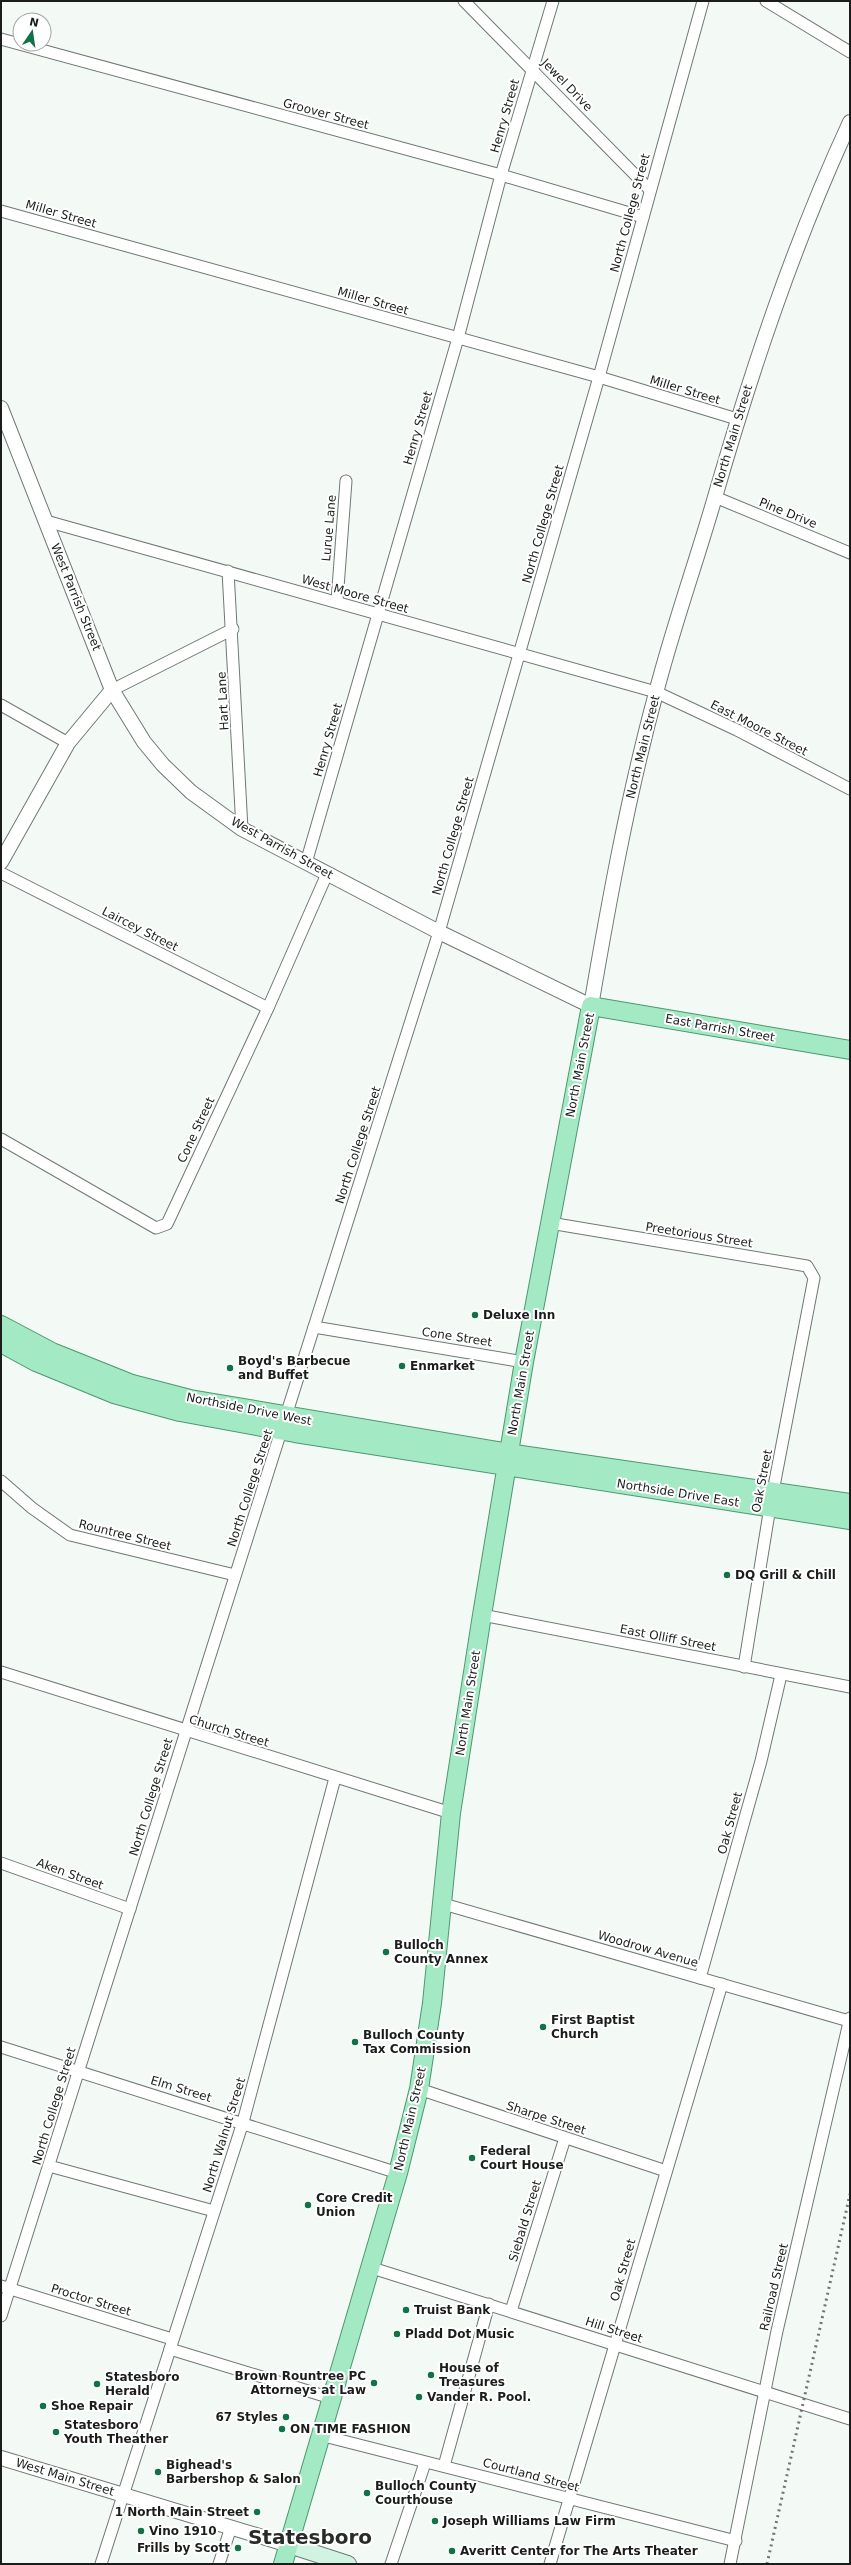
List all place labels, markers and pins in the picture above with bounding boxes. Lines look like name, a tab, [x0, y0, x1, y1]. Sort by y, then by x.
place label: Deluxe Inn	[483, 1308, 555, 1322]
marker: Deluxe Inn	[470, 1310, 480, 1320]
place label: Boyd's Barbecue and Buffet	[238, 1354, 350, 1382]
place label: Enmarket	[410, 1359, 475, 1373]
marker: Enmarket	[397, 1361, 407, 1371]
marker: Boyd's Barbecue and Buffet	[225, 1363, 235, 1373]
place label: DQ Grill & Chill	[735, 1568, 836, 1582]
marker: DQ Grill & Chill	[722, 1570, 732, 1580]
place label: Bulloch County Annex	[394, 1938, 488, 1966]
marker: Bulloch County Annex	[381, 1947, 391, 1957]
place label: First Baptist Church	[551, 2013, 635, 2041]
marker: First Baptist Church	[538, 2022, 548, 2032]
place label: Bulloch County Tax Commission	[363, 2028, 471, 2056]
marker: Bulloch County Tax Commission	[350, 2037, 360, 2047]
place label: Federal Court House	[480, 2144, 564, 2172]
marker: Federal Court House	[467, 2153, 477, 2163]
place label: Core Credit Union	[316, 2191, 393, 2219]
marker: Core Credit Union	[303, 2200, 313, 2210]
place label: Truist Bank	[414, 2303, 491, 2317]
marker: Truist Bank	[401, 2305, 411, 2315]
place label: Pladd Dot Music	[405, 2327, 514, 2341]
marker: Pladd Dot Music	[392, 2329, 402, 2339]
place label: House of Treasures	[439, 2361, 505, 2389]
place label: Brown Rountree PC Attorneys at Law	[235, 2369, 366, 2397]
place label: Statesboro Herald	[105, 2370, 180, 2398]
marker: House of Treasures	[426, 2370, 436, 2380]
marker: Brown Rountree PC Attorneys at Law	[369, 2378, 379, 2388]
marker: Statesboro Herald	[92, 2379, 102, 2389]
place label: Vander R. Pool.	[427, 2390, 531, 2404]
marker: Vander R. Pool.	[414, 2392, 424, 2402]
place label: Shoe Repair	[51, 2399, 133, 2413]
marker: Shoe Repair	[38, 2401, 48, 2411]
place label: 67 Styles	[216, 2410, 278, 2424]
marker: 67 Styles	[281, 2412, 291, 2422]
place label: Statesboro Youth Theather	[63, 2418, 168, 2446]
place label: ON TIME FASHION	[290, 2422, 411, 2436]
marker: ON TIME FASHION	[277, 2424, 287, 2434]
marker: Statesboro Youth Theather	[51, 2427, 61, 2437]
place label: Bighead's Barbershop & Salon	[166, 2458, 301, 2486]
marker: Bighead's Barbershop & Salon	[153, 2467, 163, 2477]
place label: Bulloch County Courthouse	[375, 2479, 477, 2507]
marker: Bulloch County Courthouse	[362, 2488, 372, 2498]
place label: 1 North Main Street	[115, 2505, 249, 2519]
marker: 1 North Main Street	[252, 2507, 262, 2517]
place label: Joseph Williams Law Firm	[442, 2514, 616, 2528]
marker: Joseph Williams Law Firm	[430, 2516, 440, 2526]
place label: Vino 1910	[149, 2524, 217, 2538]
marker: Vino 1910	[136, 2526, 146, 2536]
place label: Frills by Scott	[137, 2541, 230, 2555]
marker: Frills by Scott	[233, 2543, 243, 2553]
place label: Averitt Center for The Arts Theater	[460, 2544, 698, 2558]
marker: Averitt Center for The Arts Theater	[447, 2546, 457, 2556]

